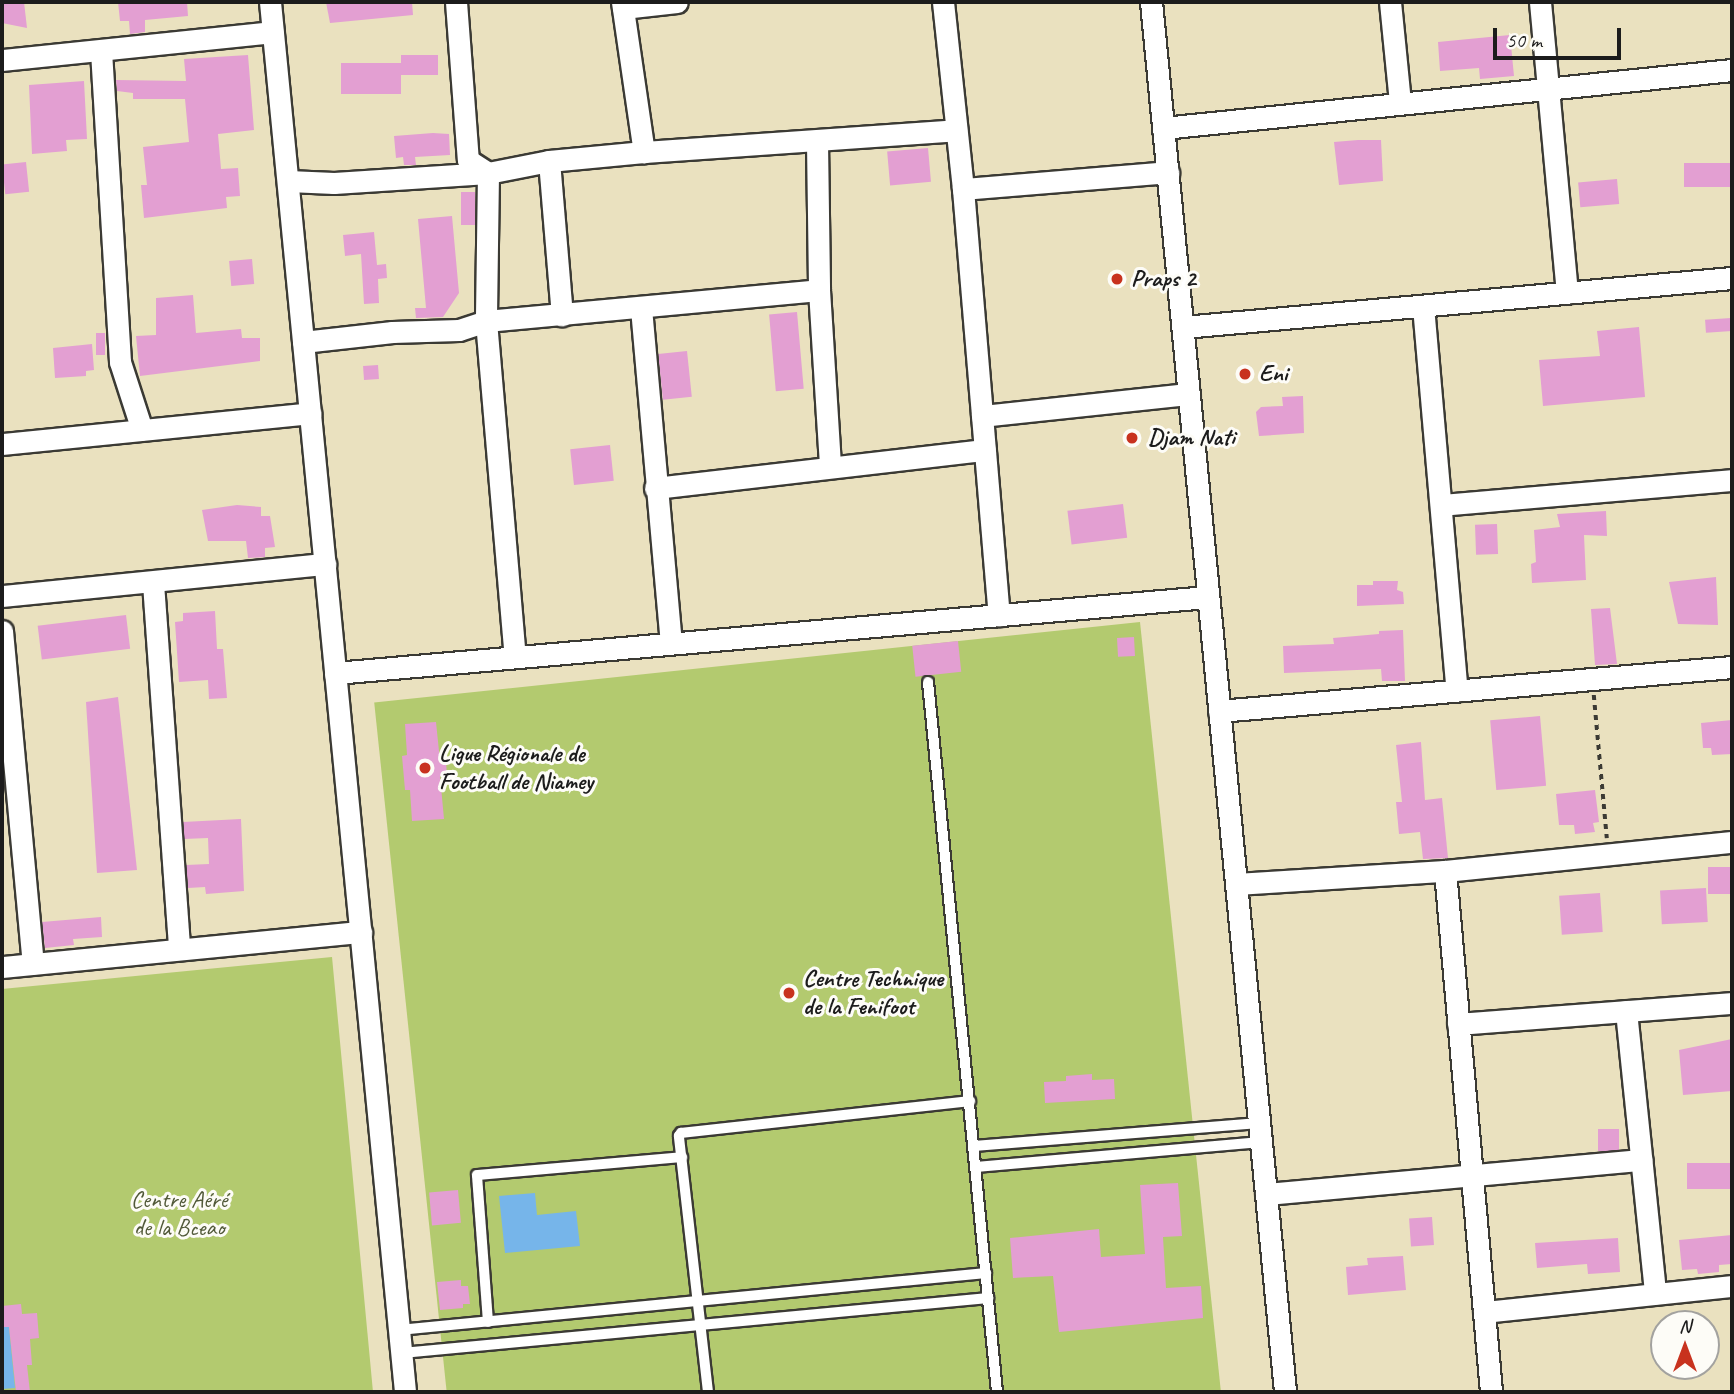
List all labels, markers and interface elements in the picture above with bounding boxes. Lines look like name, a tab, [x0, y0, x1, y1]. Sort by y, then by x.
scale bar	[1496, 14, 1624, 58]
text: 50 m	[1506, 27, 1542, 53]
place label: Praps 2	[1131, 265, 1196, 293]
marker: Praps 2	[1109, 271, 1125, 287]
place label: Eni	[1259, 360, 1288, 388]
marker: Eni	[1237, 366, 1253, 382]
place label: Djam Nati	[1148, 424, 1237, 452]
marker: Djam Nati	[1122, 428, 1142, 448]
place label: Ligue Régionale de Football de Niamey	[439, 740, 593, 796]
marker: Ligue Régionale de Football de Niamey	[417, 760, 433, 776]
place label: Centre Technique de la Fenifoot	[803, 965, 942, 1021]
marker: Centre Technique de la Fenifoot	[781, 985, 797, 1001]
park label: Centre Aéré de la Bceao	[131, 1186, 227, 1242]
north arrow	[1650, 1310, 1720, 1380]
text: N	[1679, 1314, 1691, 1338]

